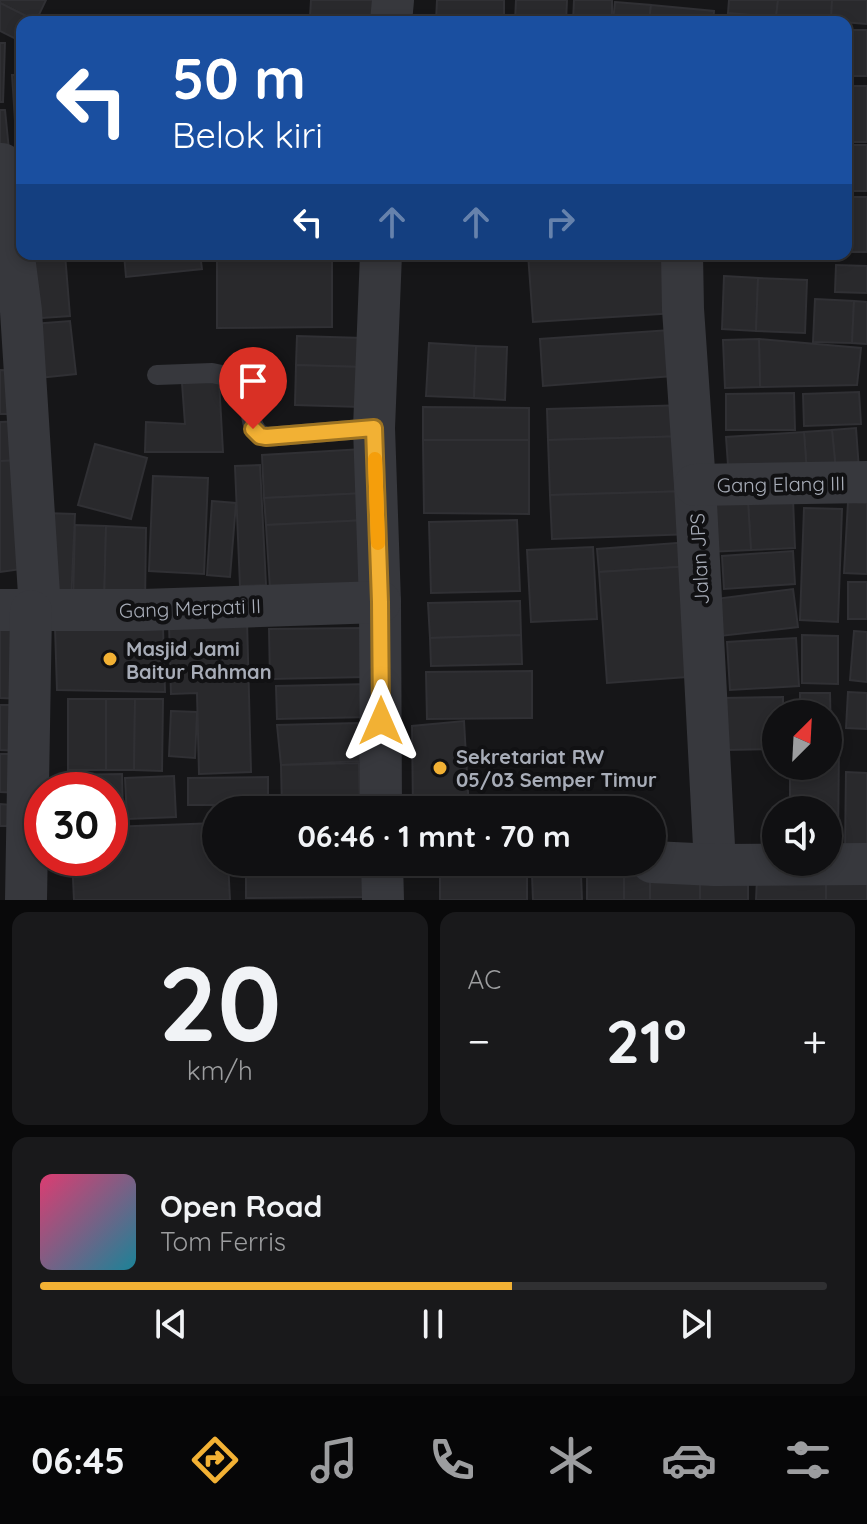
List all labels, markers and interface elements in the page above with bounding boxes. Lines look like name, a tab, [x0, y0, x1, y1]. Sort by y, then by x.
text: 50 m	[172, 43, 306, 113]
icon: left	[40, 48, 144, 152]
text: Belok kiri	[172, 112, 323, 157]
icon: left	[286, 200, 330, 244]
icon: ahead	[370, 200, 414, 244]
icon: ahead	[454, 200, 498, 244]
icon: right	[538, 200, 582, 244]
pin	[219, 347, 287, 429]
icon: arrive	[231, 359, 275, 403]
street label: Gang Elang III	[717, 470, 845, 498]
street label: Jalan JPS	[684, 512, 714, 606]
street label: Gang Merpati II	[119, 593, 261, 623]
place label: Masjid Jami Baitur Rahman	[126, 636, 272, 684]
marker: Masjid Jami Baitur Rahman	[101, 650, 119, 668]
position arrow	[339, 679, 423, 763]
north arrow	[762, 700, 842, 780]
map controls	[762, 700, 842, 876]
place label: Sekretariat RW 05/03 Semper Timur	[456, 744, 657, 792]
marker: Sekretariat RW 05/03 Semper Timur	[431, 759, 449, 777]
speed limit sign: 30	[24, 772, 128, 876]
button: sound	[762, 796, 842, 876]
text: 06:46 · 1 mnt · 70 m	[297, 817, 571, 855]
text: 20	[158, 937, 281, 1067]
text: AC	[468, 963, 501, 996]
text: 21°	[606, 1003, 687, 1078]
text: −	[468, 1013, 490, 1068]
text: +	[802, 1013, 827, 1068]
text: km/h	[187, 1054, 253, 1087]
text: Open Road	[160, 1187, 322, 1225]
text: Tom Ferris	[160, 1225, 286, 1258]
icon: previous	[149, 1302, 193, 1346]
icon: pause	[411, 1302, 455, 1346]
icon: next	[674, 1302, 718, 1346]
icon: directions	[187, 1432, 243, 1488]
icon: music	[306, 1432, 362, 1488]
icon: phone	[424, 1432, 480, 1488]
icon: climate	[543, 1432, 599, 1488]
icon: car	[661, 1432, 717, 1488]
icon: filters	[780, 1432, 836, 1488]
text: 06:45	[31, 1438, 125, 1483]

